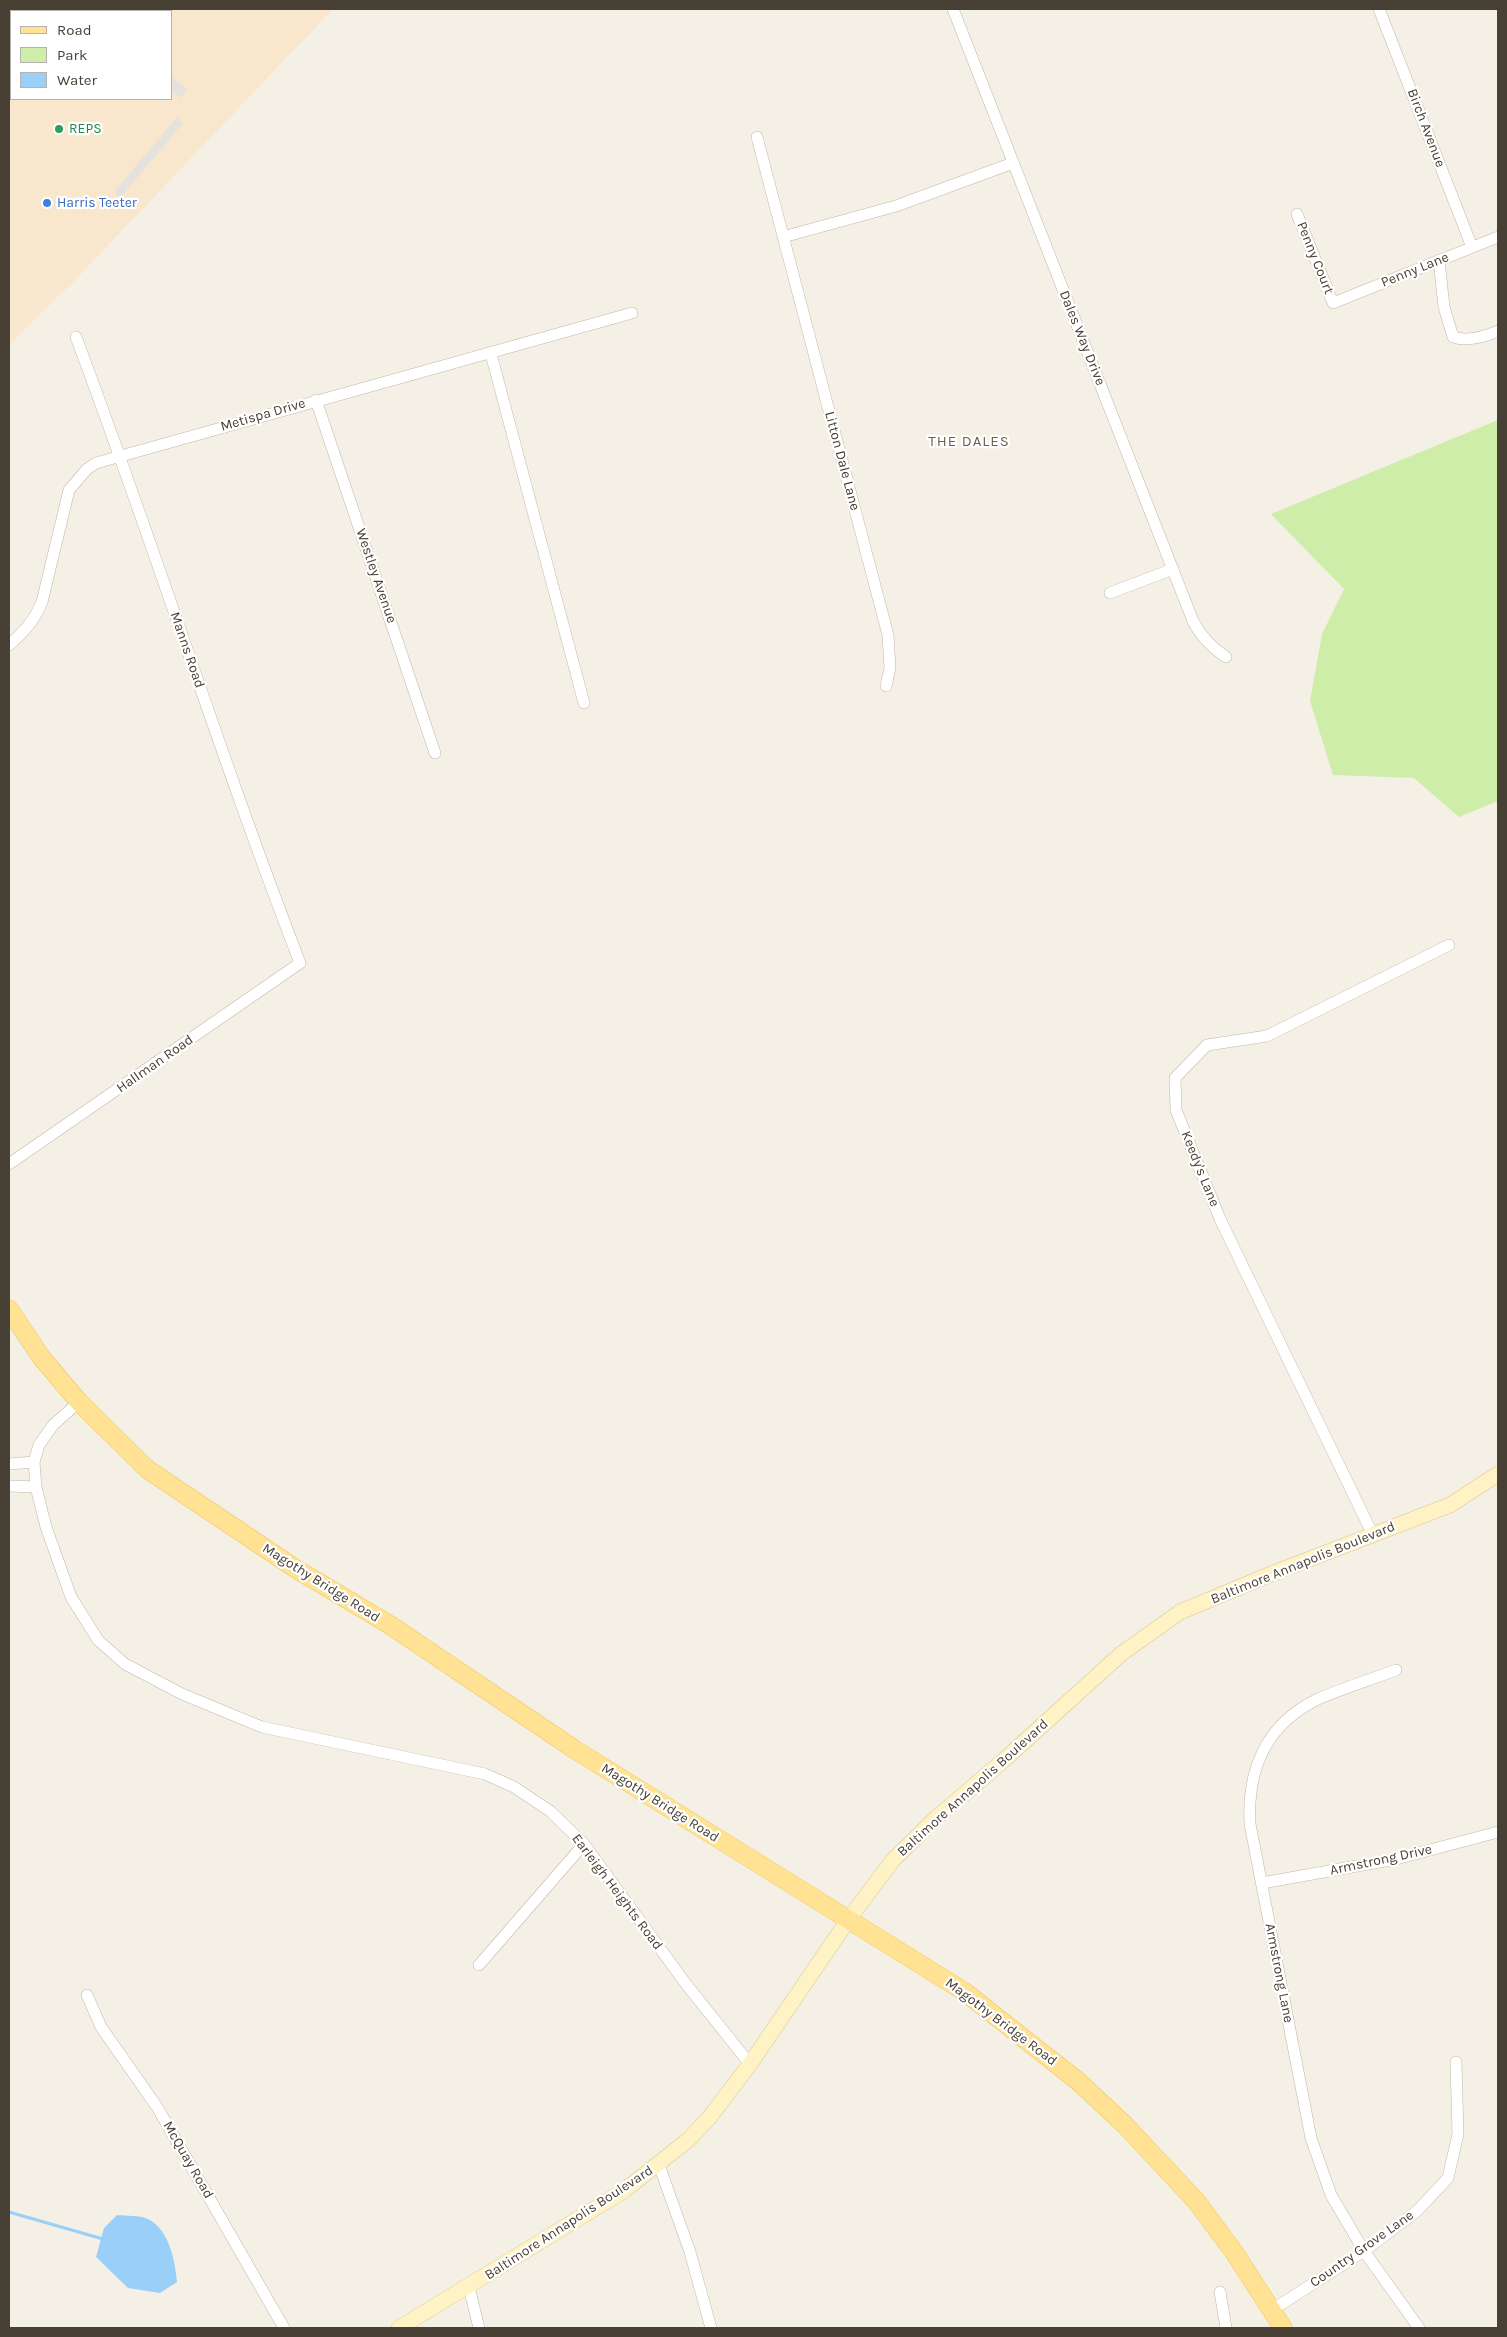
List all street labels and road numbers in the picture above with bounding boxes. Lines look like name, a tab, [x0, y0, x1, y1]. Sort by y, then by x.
street label: Birch Avenue	[1403, 86, 1449, 170]
street label: Penny Court	[1293, 219, 1337, 297]
street label: Penny Lane	[1379, 249, 1451, 291]
street label: Dales Way Drive	[1055, 288, 1109, 388]
street label: Metispa Drive	[219, 395, 307, 435]
street label: Litton Dale Lane	[821, 410, 863, 512]
street label: Westley Avenue	[352, 527, 400, 625]
street label: Manns Road	[166, 610, 208, 690]
street label: Hallman Road	[113, 1031, 197, 1097]
street label: Keedy's Lane	[1177, 1129, 1223, 1209]
street label: Baltimore Annapolis Boulevard	[1208, 1518, 1398, 1608]
street label: Magothy Bridge Road	[259, 1540, 383, 1626]
street label: Baltimore Annapolis Boulevard	[894, 1716, 1052, 1860]
street label: Magothy Bridge Road	[598, 1760, 722, 1846]
street label: Earleigh Heights Road	[568, 1831, 666, 1953]
street label: Armstrong Drive	[1328, 1841, 1434, 1879]
street label: Armstrong Lane	[1261, 1922, 1297, 2024]
street label: Magothy Bridge Road	[942, 1975, 1060, 2069]
street label: McQuay Road	[159, 2118, 217, 2202]
street label: Baltimore Annapolis Boulevard	[482, 2162, 656, 2284]
street label: Country Grove Lane	[1307, 2207, 1417, 2291]

